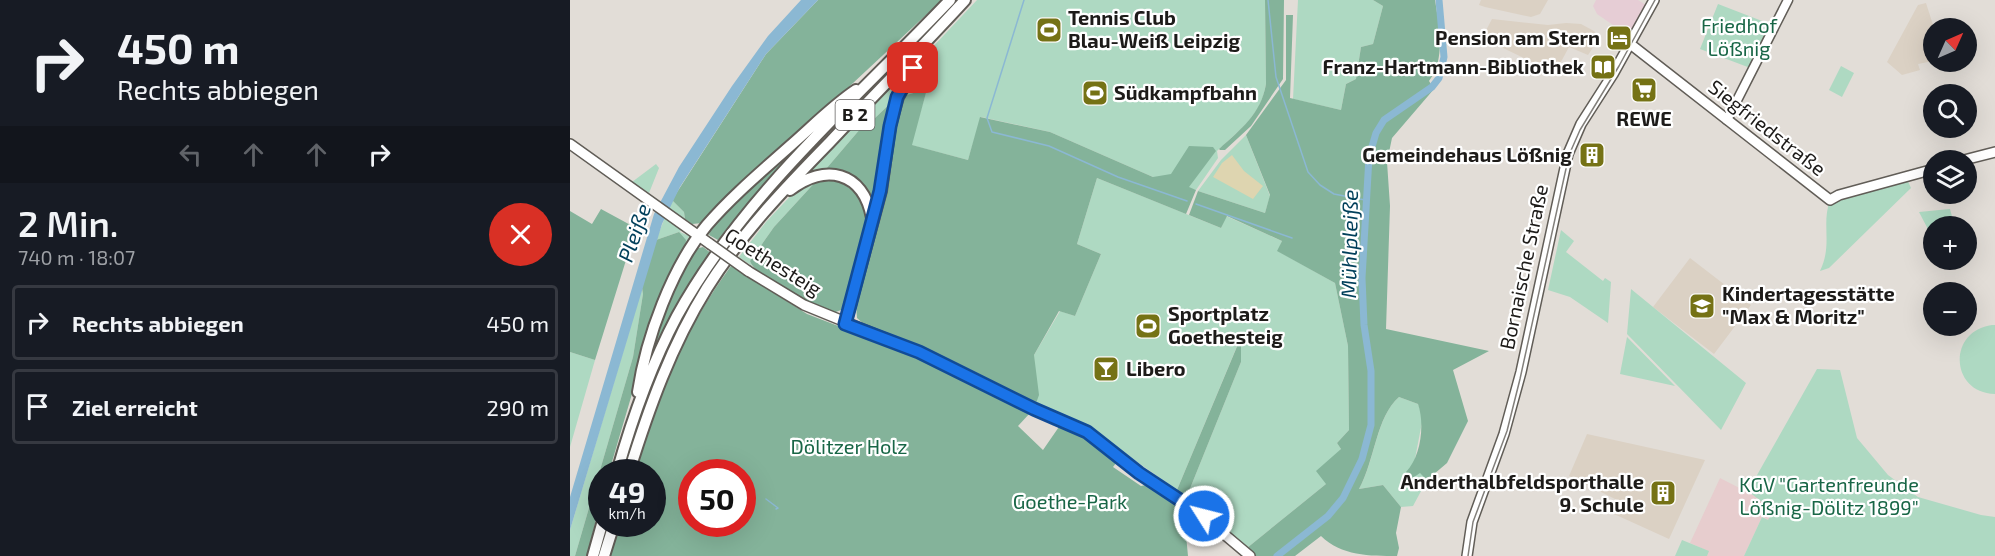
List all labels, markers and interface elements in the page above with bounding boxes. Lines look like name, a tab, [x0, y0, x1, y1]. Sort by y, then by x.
place label: Tennis Club Blau-Weiß Leipzig	[1068, 5, 1240, 52]
park label: Friedhof Lößnig	[1701, 13, 1777, 60]
sports icon: Tennis Club Blau-Weiß Leipzig	[1034, 15, 1064, 45]
north arrow	[1923, 18, 1977, 72]
map controls	[1923, 18, 1977, 336]
text: 450 m	[117, 22, 240, 72]
hotel icon: Pension am Stern	[1604, 23, 1634, 53]
icon: right	[18, 24, 96, 102]
place label: Pension am Stern	[1435, 25, 1600, 49]
pin	[887, 42, 938, 93]
icon: arrive	[896, 51, 929, 84]
library icon: Franz-Hartmann-Bibliothek	[1588, 52, 1618, 82]
place label: Franz-Hartmann-Bibliothek	[1323, 54, 1585, 78]
text: Rechts abbiegen	[117, 73, 319, 105]
street label: Siegfriedstraße	[1704, 74, 1831, 180]
supermarket icon: REWE	[1629, 75, 1659, 105]
sports icon: Südkampfbahn	[1080, 78, 1110, 108]
place label: Südkampfbahn	[1114, 80, 1257, 104]
button: search	[1923, 84, 1977, 138]
road number: B 2	[836, 100, 874, 130]
place label: REWE	[1616, 106, 1672, 130]
icon: left	[174, 138, 207, 171]
icon: ahead	[237, 138, 270, 171]
icon: ahead	[300, 138, 333, 171]
icon: right	[363, 138, 396, 171]
building icon: Gemeindehaus Lößnig	[1577, 140, 1607, 170]
place label: Gemeindehaus Lößnig	[1362, 142, 1572, 166]
button: layers	[1923, 150, 1977, 204]
street label: Bornaische Straße	[1494, 182, 1552, 351]
water label: Mühlpleiße	[1335, 189, 1362, 299]
water label: Pleiße	[612, 200, 655, 265]
text: 2 Min.	[18, 201, 118, 244]
button: close	[489, 203, 552, 266]
button: +	[1923, 216, 1977, 270]
street label: Goethesteig	[721, 222, 826, 300]
text: 740 m · 18:07	[18, 245, 135, 269]
place label: Kindertagesstätte "Max & Moritz"	[1722, 281, 1895, 328]
button: −	[1923, 282, 1977, 336]
school or university icon: Kindertagesstätte "Max & Moritz"	[1687, 291, 1717, 321]
place label: Sportplatz Goethesteig	[1168, 301, 1283, 348]
icon: right	[21, 306, 54, 339]
text: Rechts abbiegen	[72, 310, 244, 336]
text: 450 m	[486, 310, 549, 336]
sports icon: Sportplatz Goethesteig	[1133, 311, 1163, 341]
bar icon: Libero	[1091, 354, 1121, 384]
place label: Libero	[1126, 356, 1186, 380]
icon: arrive	[21, 390, 54, 423]
text: Ziel erreicht	[72, 394, 198, 420]
text: 290 m	[487, 394, 549, 420]
park label: Dölitzer Holz	[791, 434, 908, 458]
speed limit sign: 50	[678, 459, 756, 537]
place label: Anderthalbfeldsporthalle 9. Schule	[1400, 469, 1644, 516]
park label: KGV "Gartenfreunde Lößnig-Dölitz 1899"	[1739, 472, 1919, 519]
text: 49	[609, 473, 645, 509]
building icon: Anderthalbfeldsporthalle 9. Schule	[1648, 478, 1678, 508]
position arrow	[1172, 484, 1236, 548]
park label: Goethe-Park	[1013, 489, 1127, 513]
text: km/h	[608, 504, 646, 522]

